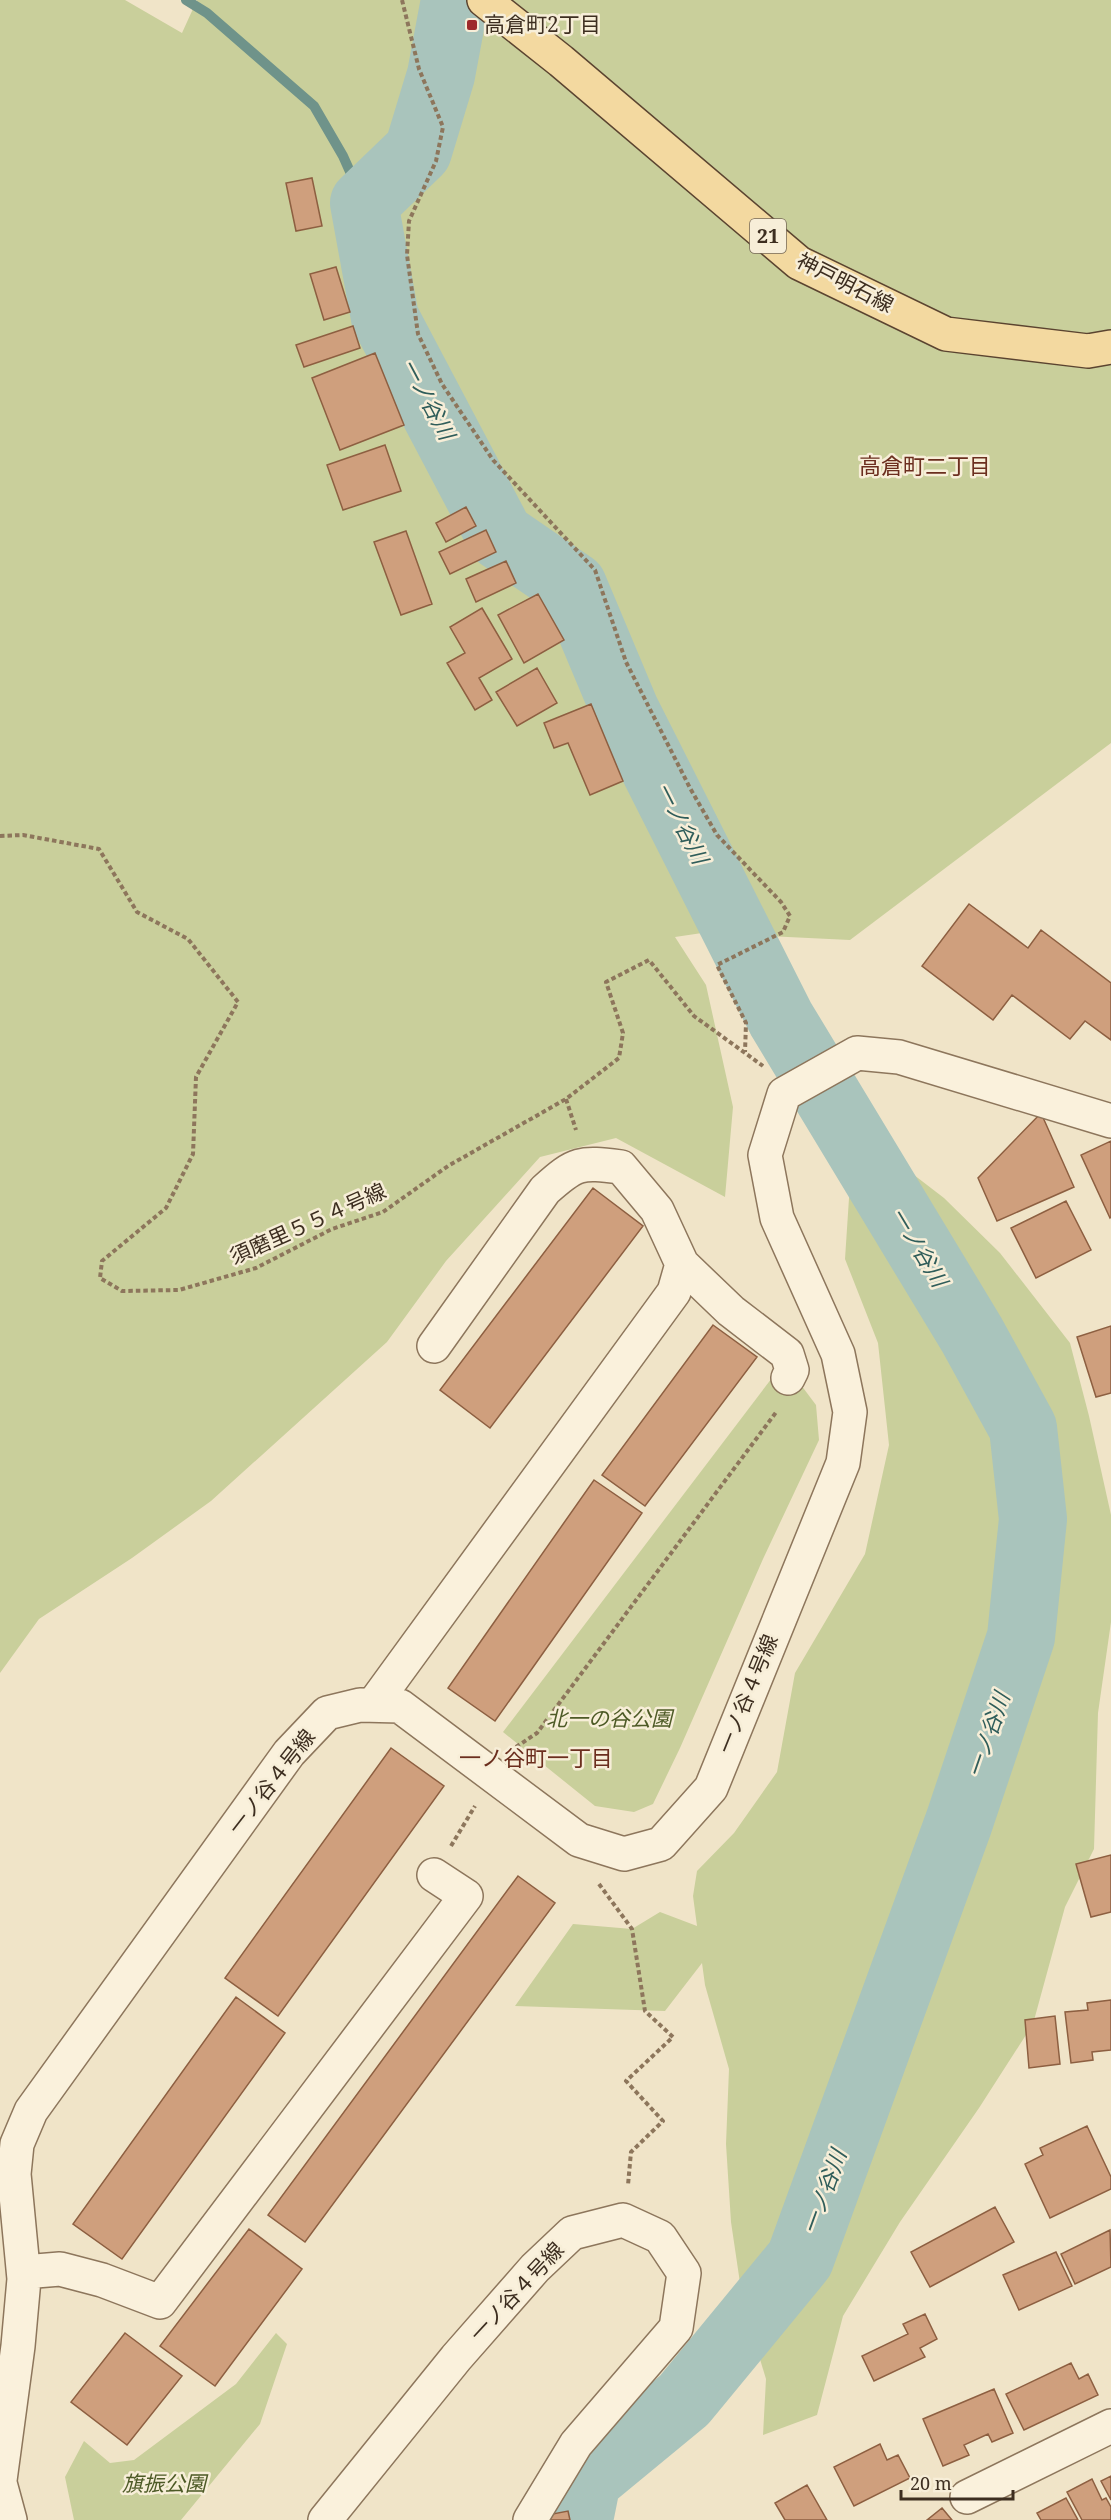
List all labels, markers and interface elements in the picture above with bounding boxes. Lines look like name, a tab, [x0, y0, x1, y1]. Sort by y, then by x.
place label: 高倉町2丁目	[484, 10, 601, 38]
marker: 高倉町2丁目	[465, 18, 479, 32]
road number: 21	[750, 219, 786, 253]
street label: 神戸明石線	[792, 246, 899, 318]
water label: 一ノ谷川	[395, 353, 464, 446]
district label: 高倉町二丁目	[859, 450, 991, 480]
water label: 一ノ谷川	[650, 777, 717, 870]
street label: 須磨里５５４号線	[225, 1176, 390, 1270]
water label: 一ノ谷川	[884, 1201, 956, 1294]
street label: 一ノ谷４号線	[710, 1630, 784, 1757]
water label: 一ノ谷川	[959, 1686, 1016, 1781]
park label: 北一の谷公園	[546, 1704, 675, 1732]
street label: 一ノ谷４号線	[221, 1723, 321, 1840]
district label: 一ノ谷町一丁目	[459, 1742, 613, 1772]
water label: 一ノ谷川	[794, 2143, 853, 2238]
street label: 一ノ谷４号線	[463, 2236, 569, 2347]
scale bar	[901, 2463, 1014, 2501]
park label: 旗振公園	[122, 2469, 209, 2497]
text: 20 m	[910, 2471, 952, 2495]

